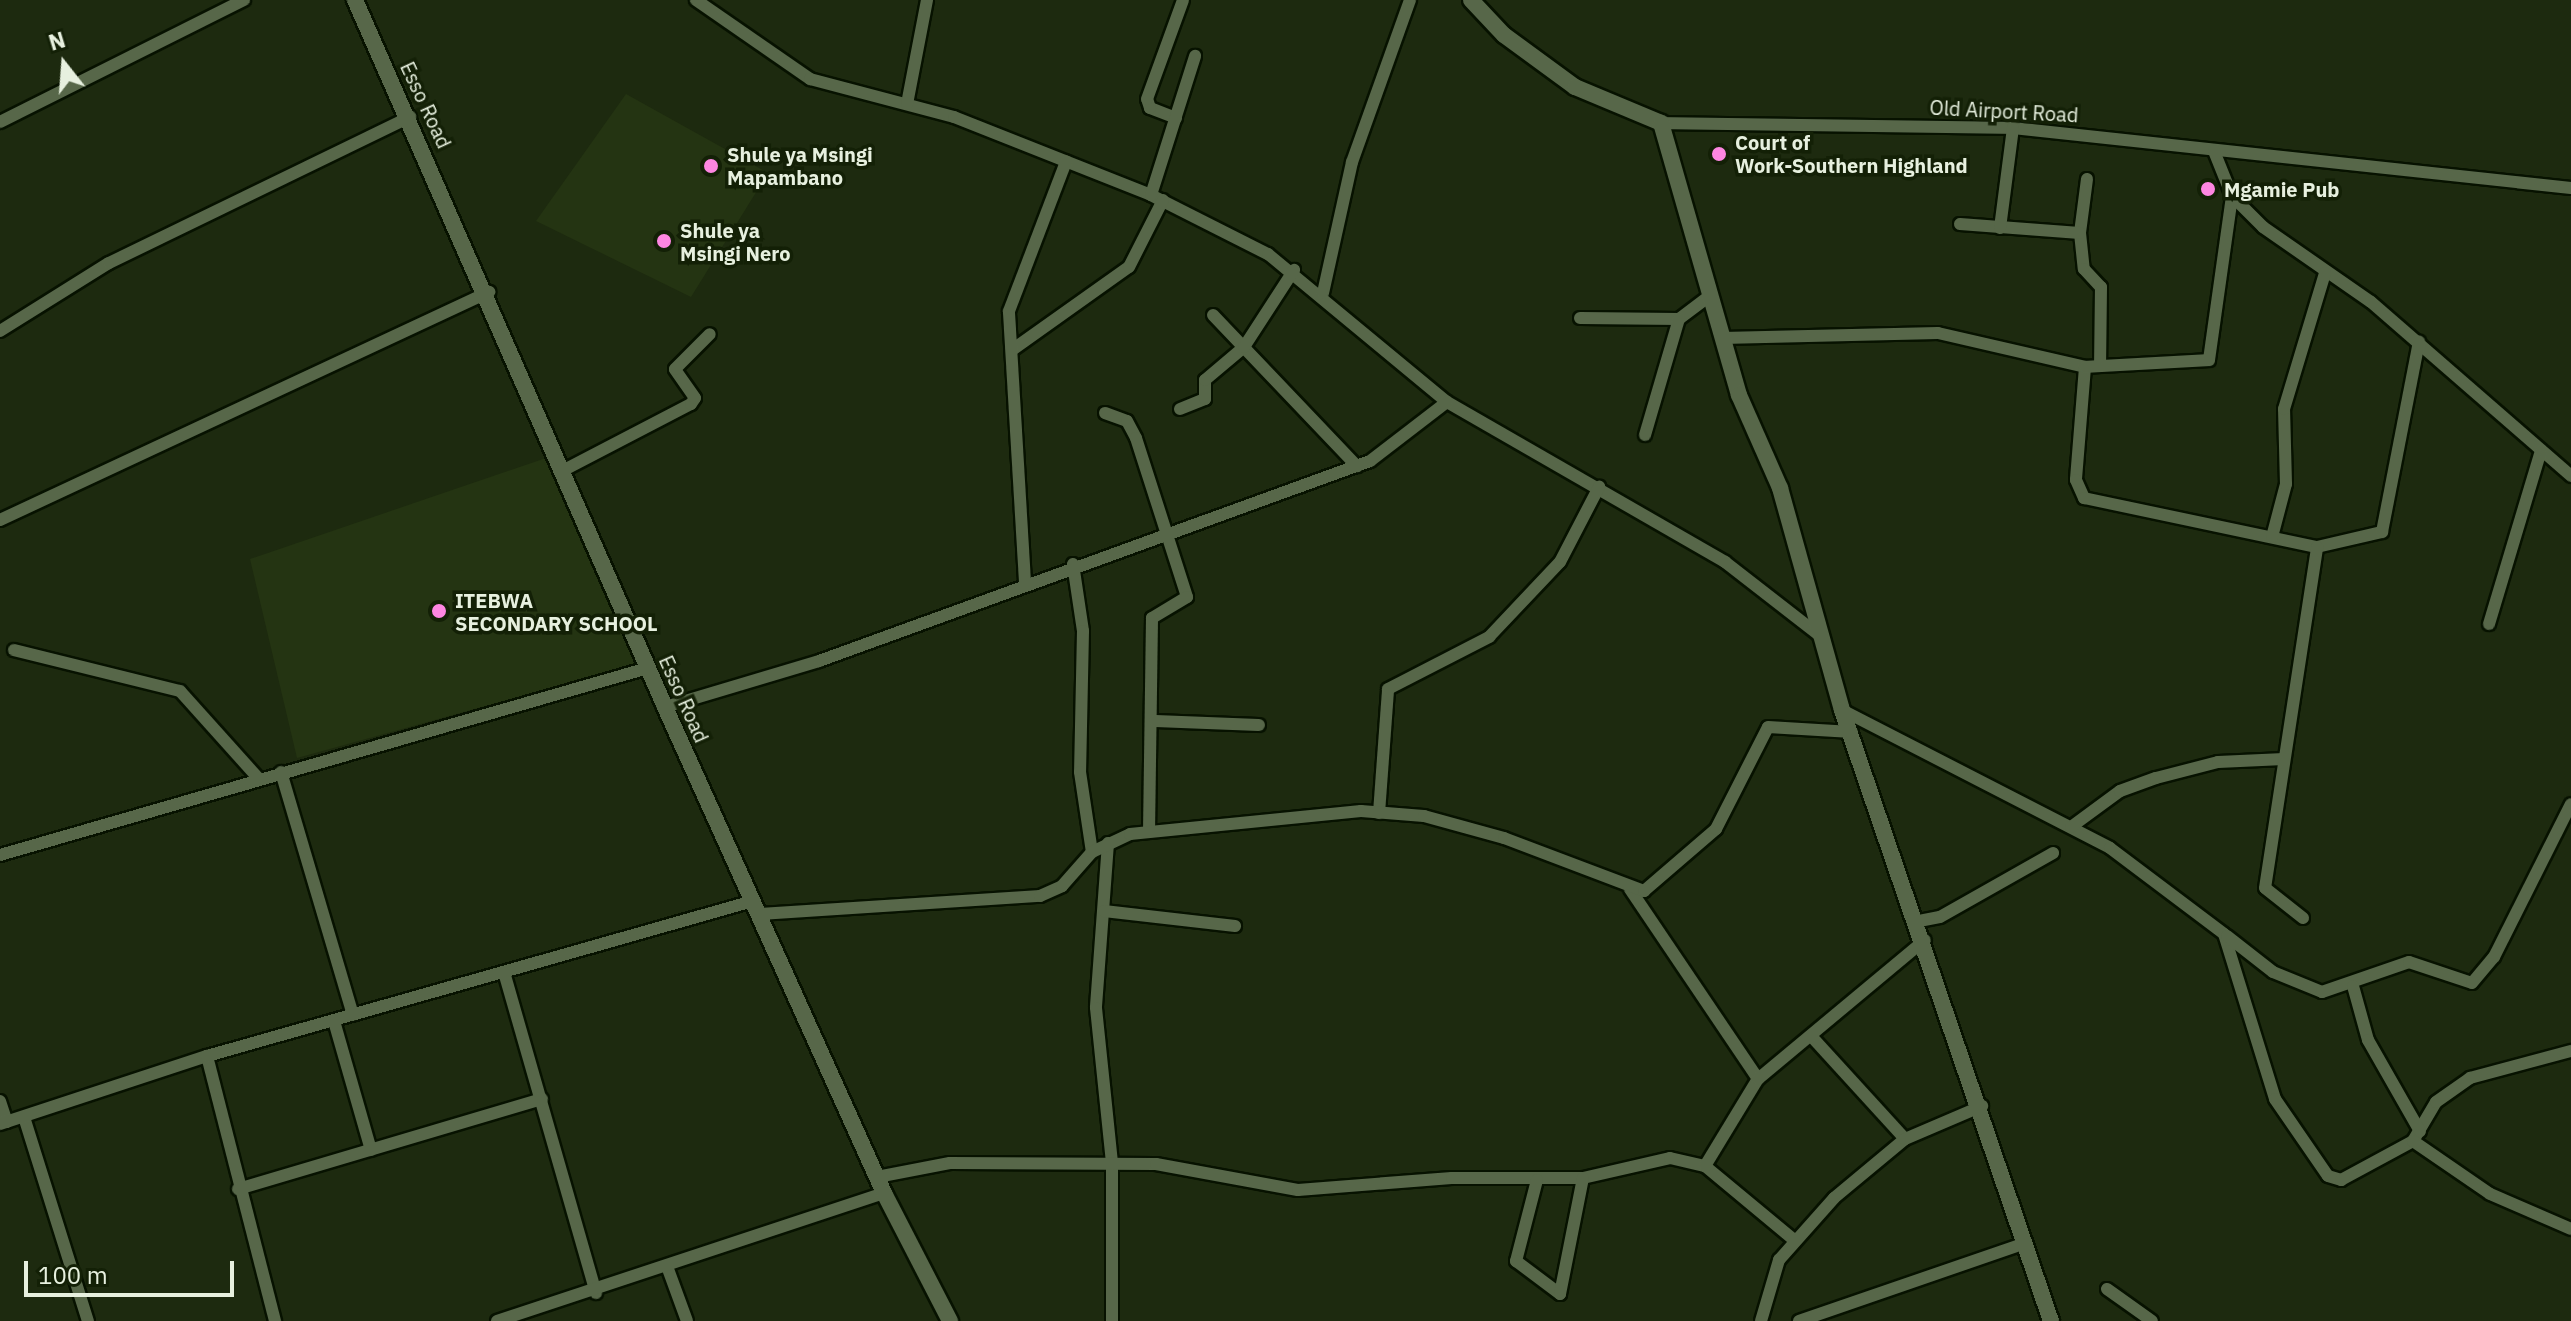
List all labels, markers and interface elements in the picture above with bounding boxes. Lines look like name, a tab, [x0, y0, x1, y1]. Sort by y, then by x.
north arrow	[24, 24, 104, 104]
text: N	[45, 24, 69, 57]
street label: Esso Road	[395, 58, 457, 152]
street label: Old Airport Road	[1929, 95, 2079, 127]
place label: Court of Work-Southern Highland	[1735, 130, 1968, 177]
place label: Shule ya Msingi Mapambano	[727, 142, 873, 189]
marker: Court of Work-Southern Highland	[1710, 145, 1728, 163]
marker: Shule ya Msingi Mapambano	[702, 157, 720, 175]
place label: Mgamie Pub	[2224, 177, 2340, 201]
marker: Mgamie Pub	[2199, 180, 2217, 198]
place label: Shule ya Msingi Nero	[680, 218, 791, 265]
marker: Shule ya Msingi Nero	[655, 232, 673, 250]
place label: ITEBWA SECONDARY SCHOOL	[455, 588, 658, 635]
marker: ITEBWA SECONDARY SCHOOL	[430, 602, 448, 620]
street label: Esso Road	[654, 652, 714, 746]
scale bar	[28, 1245, 238, 1295]
text: 100 m	[38, 1259, 108, 1291]

